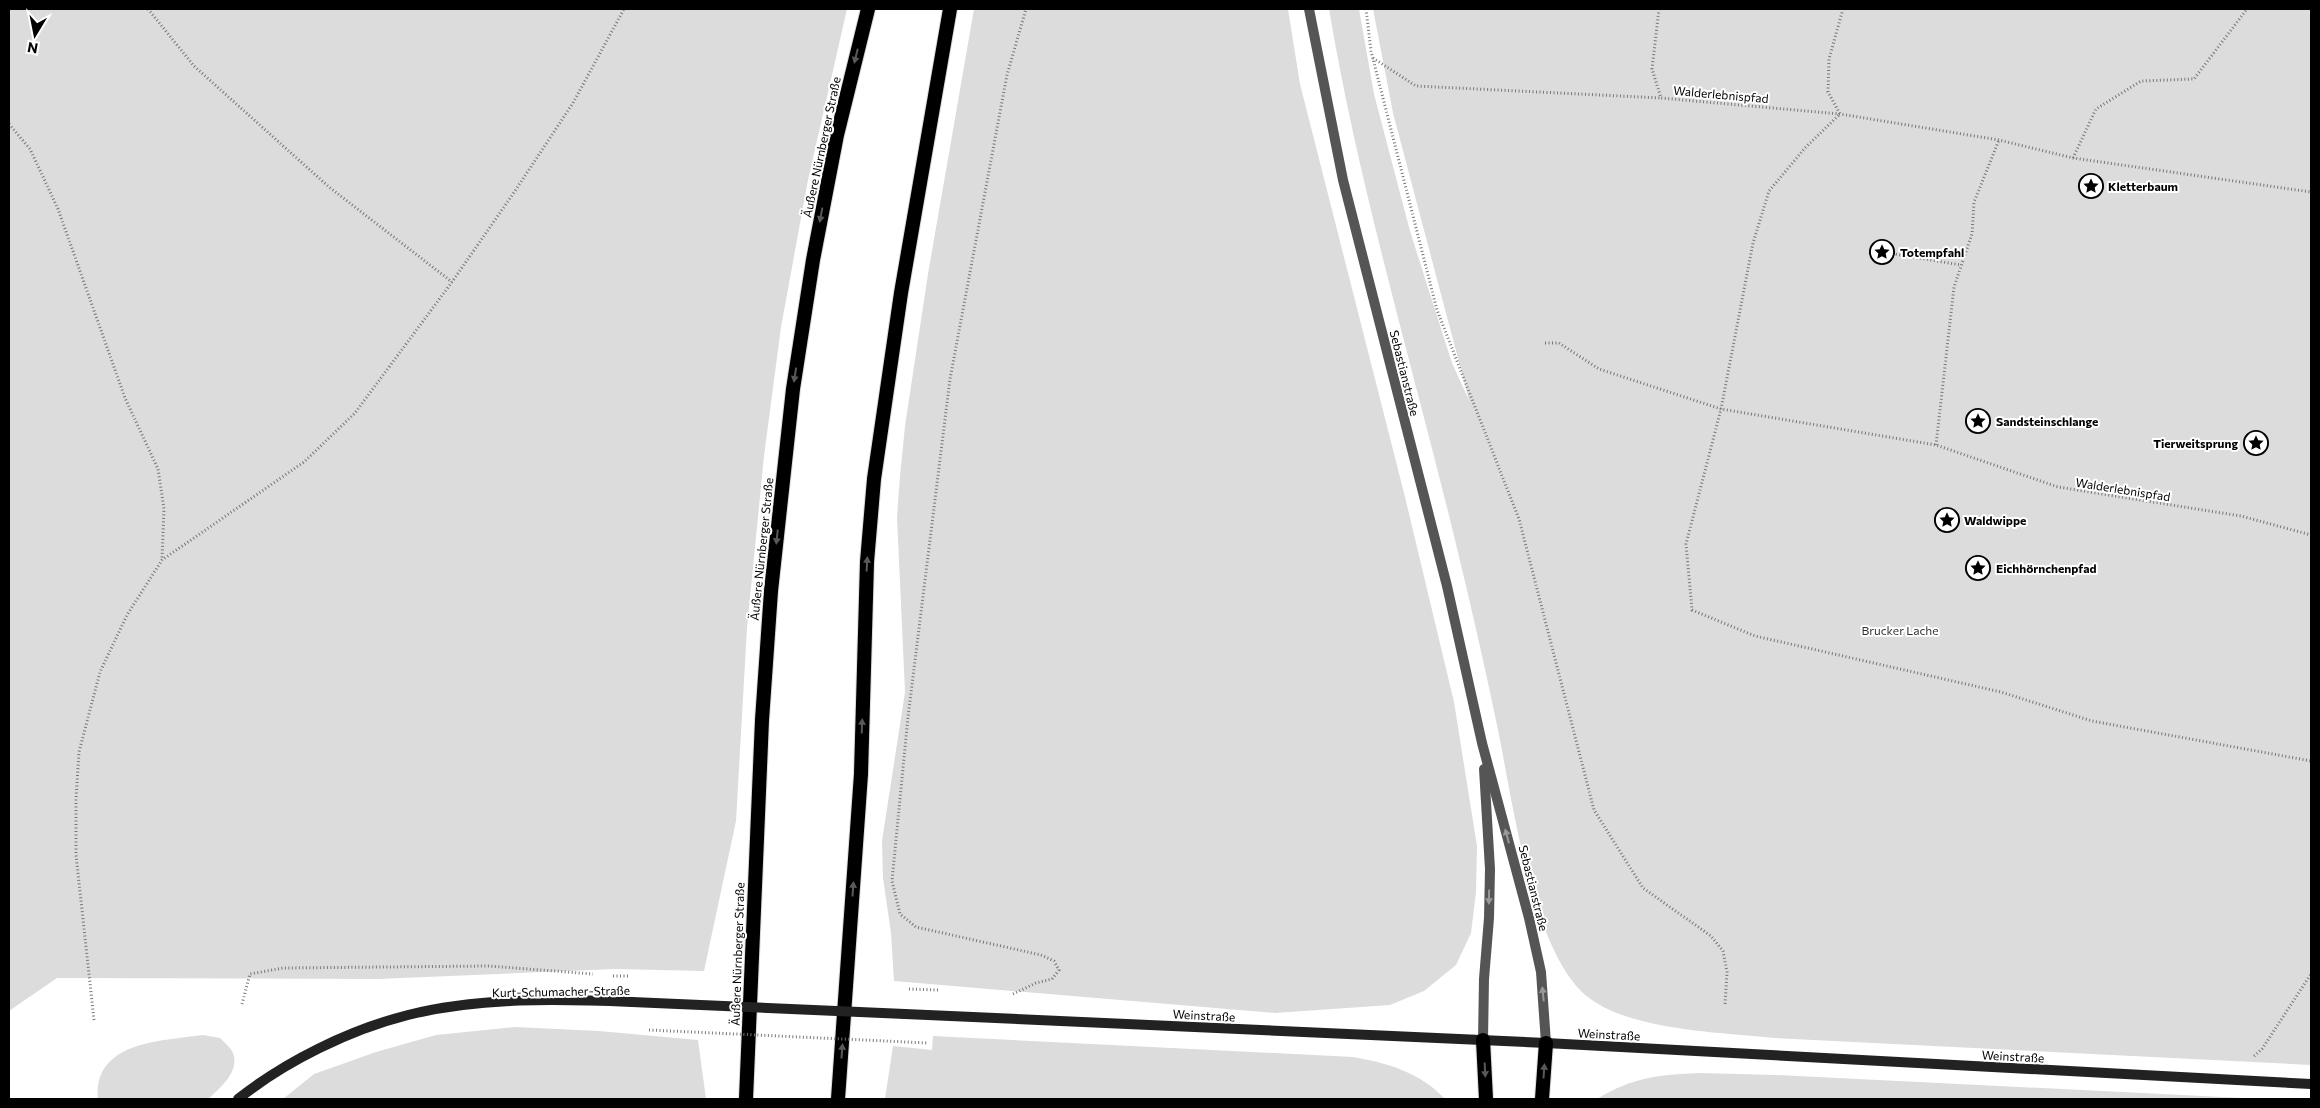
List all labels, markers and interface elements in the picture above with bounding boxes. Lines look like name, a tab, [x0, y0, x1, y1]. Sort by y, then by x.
north arrow	[10, 10, 60, 60]
text: N	[26, 39, 39, 58]
one-way arrow	[852, 49, 860, 64]
street label: Äußere Nürnberger Straße	[799, 75, 843, 219]
street label: Walderlebnispfad	[1673, 83, 1769, 105]
place icon: Kletterbaum	[2078, 173, 2104, 199]
place label: Kletterbaum	[2108, 179, 2178, 193]
one-way arrow	[817, 207, 825, 223]
place icon: Totempfahl	[1869, 239, 1895, 265]
place label: Totempfahl	[1900, 245, 1964, 259]
street label: Sebastianstraße	[1388, 328, 1422, 418]
one-way arrow	[790, 367, 798, 383]
place icon: Sandsteinschlange	[1965, 408, 1991, 434]
place label: Sandsteinschlange	[1996, 414, 2098, 428]
place icon: Tierweitsprung	[2243, 430, 2269, 456]
place label: Tierweitsprung	[2153, 436, 2238, 450]
street label: Walderlebnispfad	[2075, 475, 2171, 503]
street label: Äußere Nürnberger Straße	[747, 477, 775, 621]
place icon: Waldwippe	[1934, 507, 1960, 533]
place label: Waldwippe	[1964, 513, 2026, 527]
one-way arrow	[773, 529, 781, 545]
place icon: Eichhörnchenpfad	[1965, 555, 1991, 581]
one-way arrow	[863, 556, 871, 572]
place label: Eichhörnchenpfad	[1996, 561, 2096, 575]
park label: Brucker Lache	[1861, 623, 1939, 637]
one-way arrow	[859, 718, 867, 734]
one-way arrow	[1503, 828, 1511, 844]
street label: Sebastianstraße	[1517, 843, 1551, 933]
one-way arrow	[850, 880, 858, 896]
street label: Äußere Nürnberger Straße	[727, 882, 747, 1026]
one-way arrow	[1485, 889, 1493, 905]
street label: Kurt-Schumacher-Straße	[492, 983, 630, 999]
one-way arrow	[1539, 986, 1547, 1002]
street label: Weinstraße	[1172, 1006, 1236, 1024]
street label: Weinstraße	[1577, 1025, 1641, 1043]
one-way arrow	[838, 1042, 846, 1058]
street label: Weinstraße	[1981, 1047, 2045, 1065]
one-way arrow	[1481, 1062, 1489, 1078]
one-way arrow	[1541, 1063, 1549, 1079]

